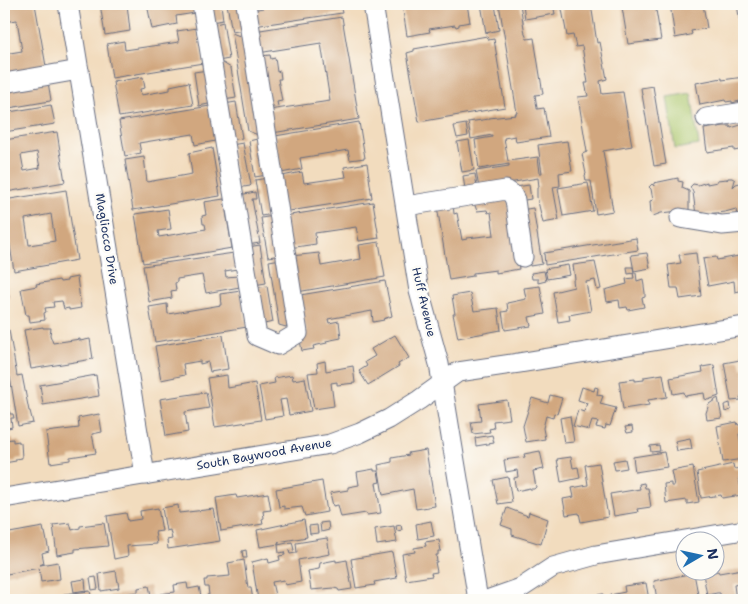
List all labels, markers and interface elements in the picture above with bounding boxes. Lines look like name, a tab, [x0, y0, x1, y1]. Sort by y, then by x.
street label: Magliocco Drive	[92, 192, 122, 286]
street label: Huff Avenue	[408, 266, 440, 339]
street label: South Baywood Avenue	[195, 434, 333, 474]
north arrow	[676, 532, 726, 582]
text: N	[703, 547, 723, 561]

